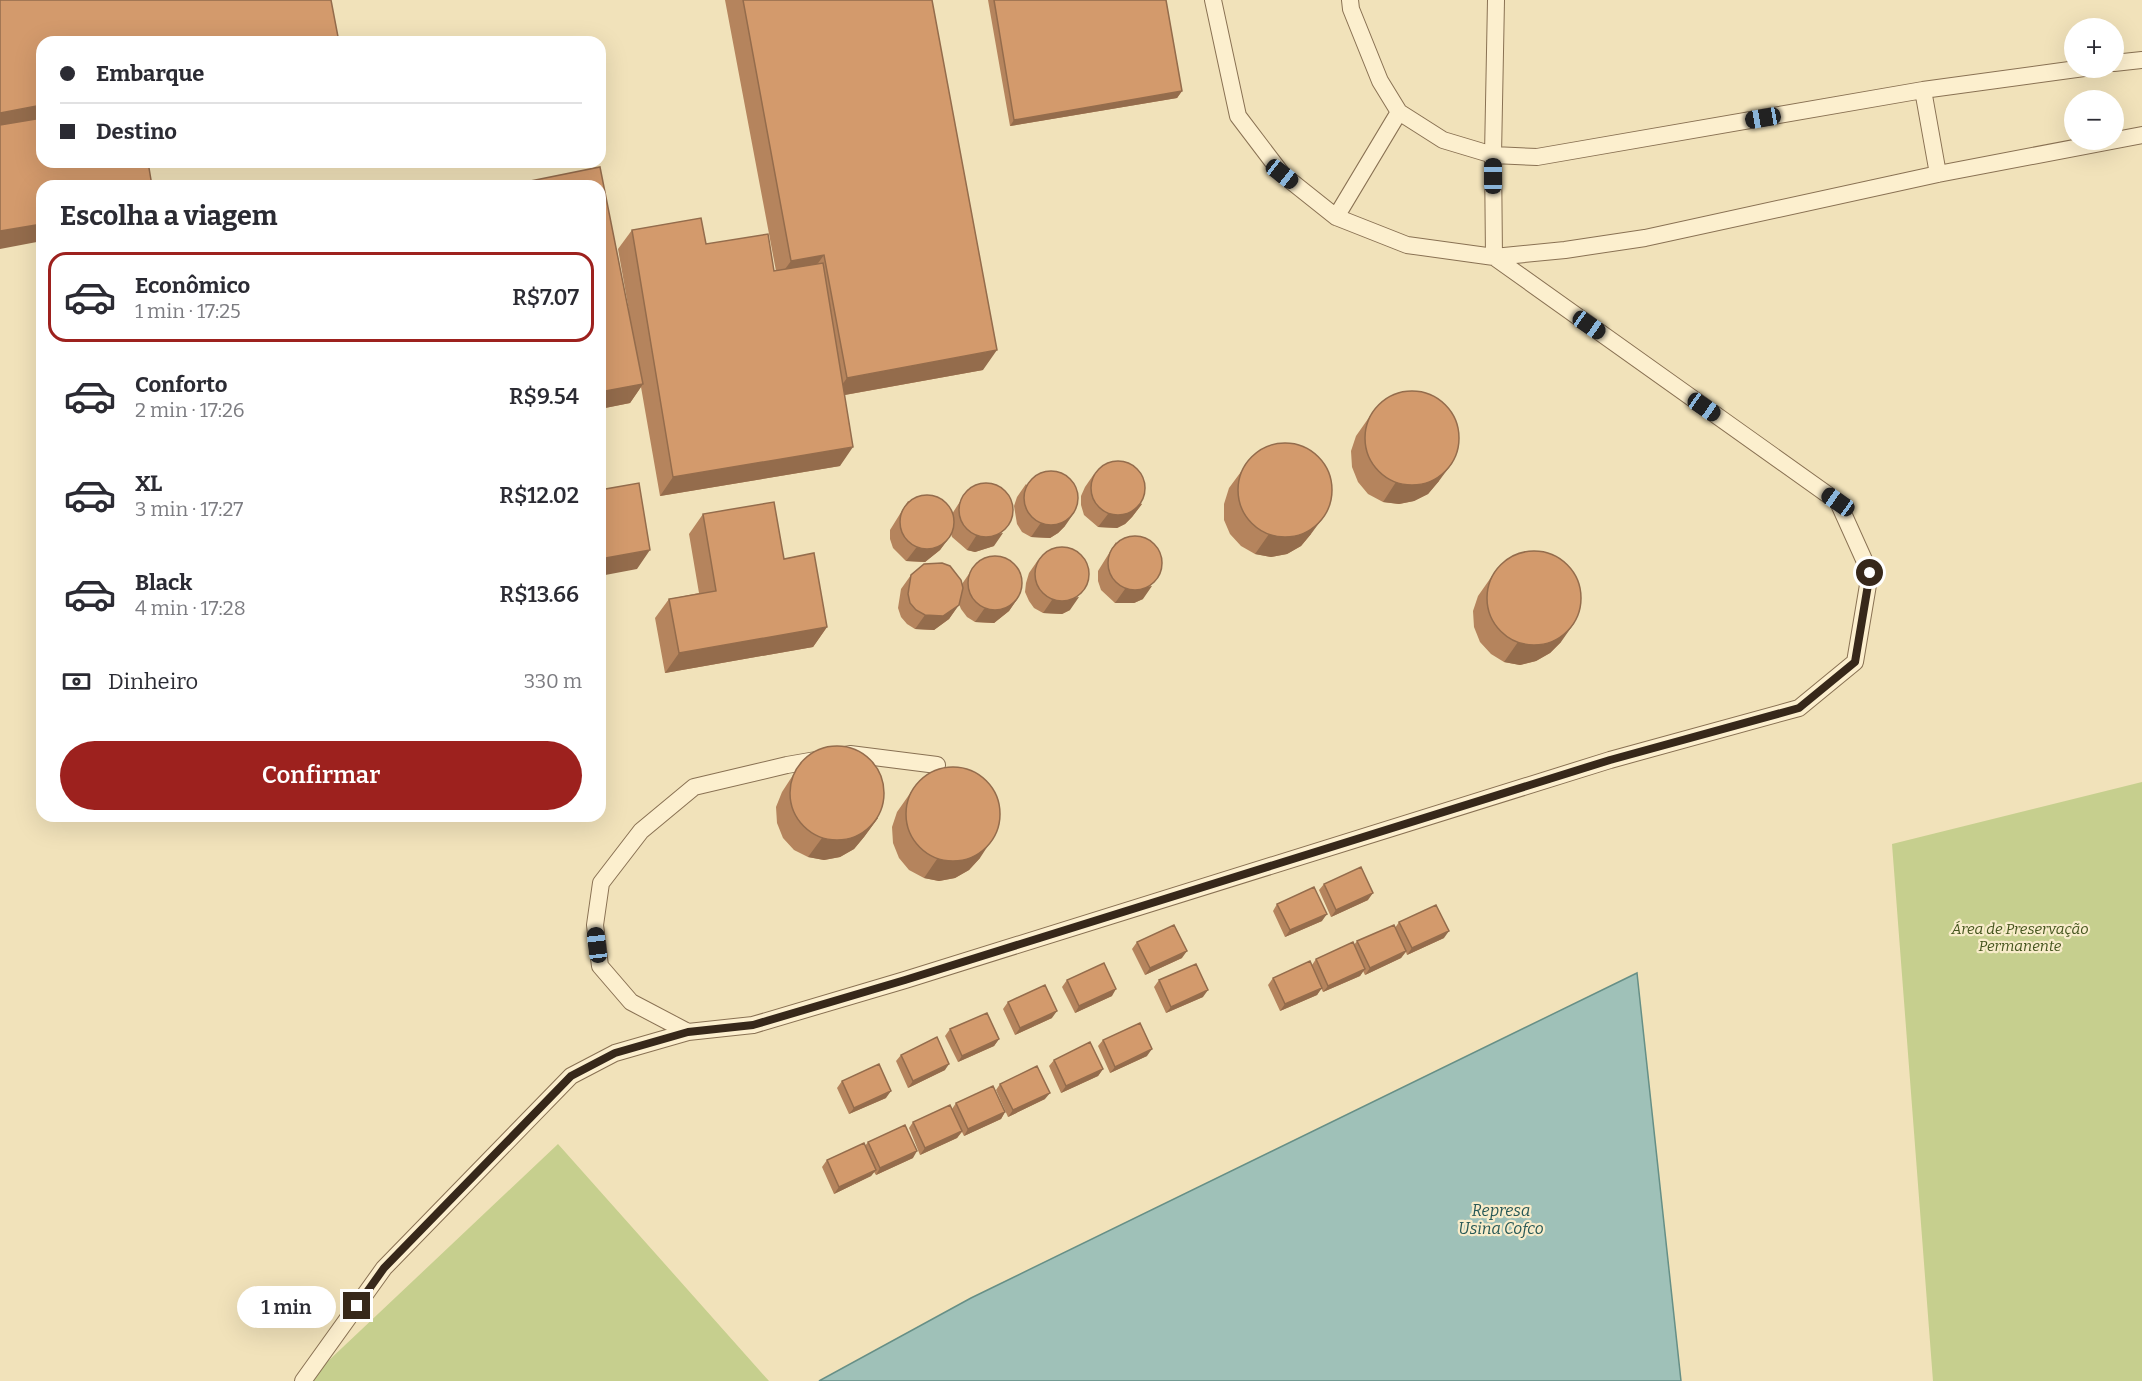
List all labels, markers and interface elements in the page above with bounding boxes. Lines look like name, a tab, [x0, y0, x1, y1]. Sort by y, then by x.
map controls	[2064, 18, 2124, 150]
button: +	[2064, 18, 2124, 78]
text: Embarque	[96, 60, 204, 87]
button: −	[2064, 90, 2124, 150]
car	[1744, 106, 1782, 130]
text: Destino	[96, 118, 177, 145]
car	[1262, 156, 1302, 192]
car	[1484, 158, 1502, 194]
text: Escolha a viagem	[60, 200, 278, 232]
icon: car	[63, 270, 117, 324]
text: Econômico	[135, 272, 250, 299]
text: R$7.07	[512, 284, 579, 311]
text: 1 min · 17:25	[135, 299, 241, 323]
car	[1569, 307, 1609, 343]
icon: car	[63, 369, 117, 423]
text: Conforto	[135, 371, 227, 398]
text: R$9.54	[509, 383, 579, 410]
car	[1684, 389, 1724, 425]
text: 2 min · 17:26	[135, 398, 245, 422]
icon: car	[63, 468, 117, 522]
text: XL	[135, 470, 162, 497]
text: R$12.02	[499, 482, 579, 509]
car	[1818, 484, 1858, 520]
text: 3 min · 17:27	[135, 497, 243, 521]
route start	[1856, 559, 1883, 586]
icon: car	[63, 567, 117, 621]
text: Black	[135, 569, 192, 596]
text: R$13.66	[500, 581, 579, 608]
text: 4 min · 17:28	[135, 596, 246, 620]
icon: cash	[60, 665, 93, 698]
text: Dinheiro	[108, 668, 198, 695]
text: 330 m	[524, 669, 582, 693]
button: Confirmar	[60, 741, 582, 810]
park label: Área de Preservação Permanente	[1950, 920, 2089, 955]
car	[586, 926, 608, 964]
water label: Represa Usina Cofco	[1458, 1201, 1544, 1238]
callout: 1 min	[237, 1285, 336, 1327]
route end	[343, 1292, 370, 1319]
text: 1 min	[261, 1295, 312, 1319]

